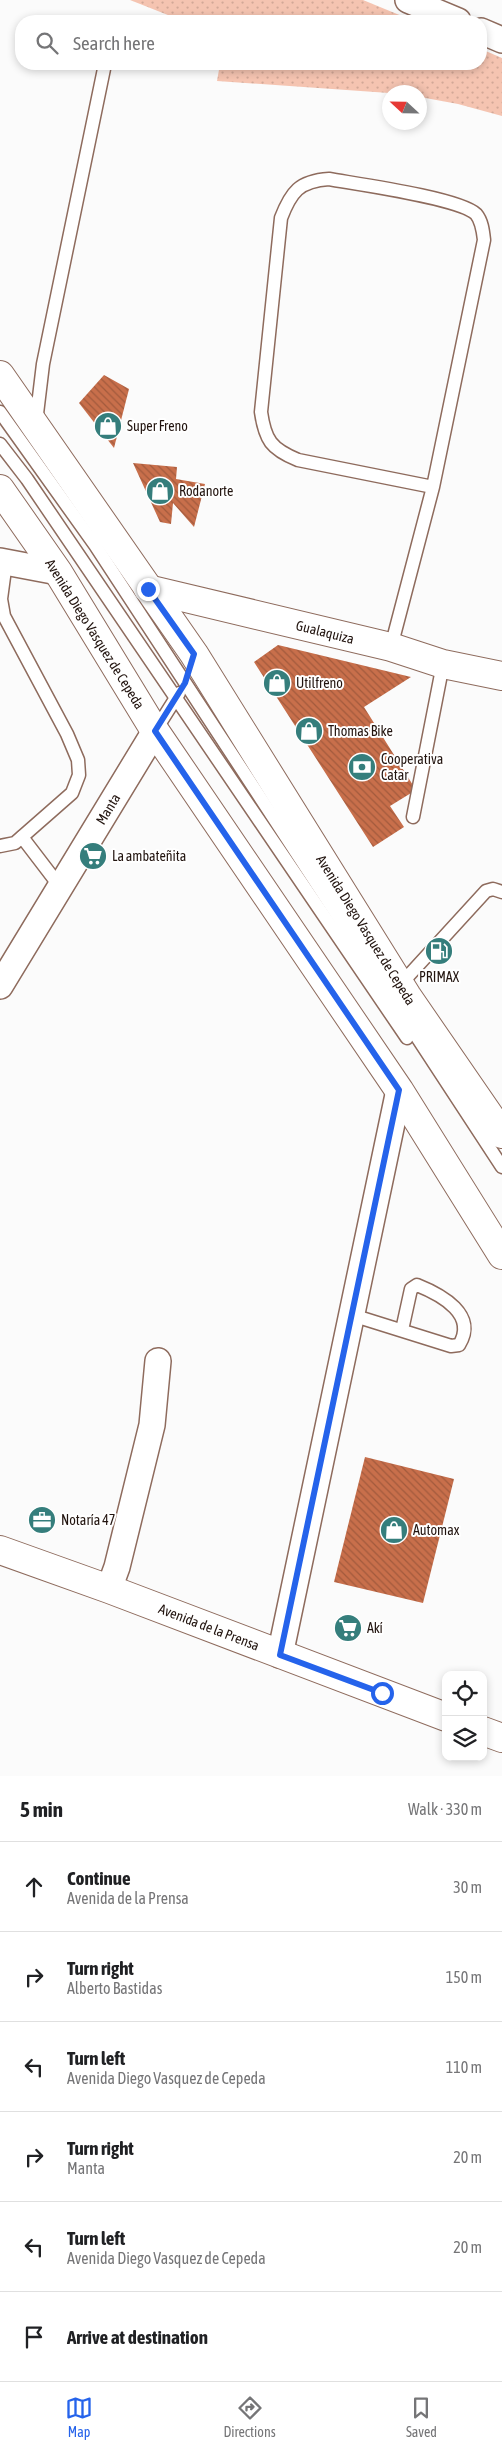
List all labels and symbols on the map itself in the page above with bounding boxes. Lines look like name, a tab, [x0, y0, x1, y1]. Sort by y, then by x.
north arrow	[382, 85, 427, 130]
shop icon: Super Freno	[93, 411, 123, 441]
place label: Super Freno	[127, 418, 188, 434]
shop icon: Rodanorte	[145, 476, 175, 506]
place label: Rodanorte	[179, 483, 233, 499]
street label: Avenida Diego Vasquez de Cepeda	[42, 556, 148, 712]
route end	[137, 578, 160, 601]
street label: Gualaquiza	[294, 617, 356, 647]
shop icon: Utilfreno	[262, 668, 292, 698]
place label: Utilfreno	[296, 675, 343, 691]
shop icon: Thomas Bike	[294, 716, 324, 746]
place label: Thomas Bike	[328, 723, 393, 739]
place label: Cooperativa Catar	[381, 751, 443, 783]
bank icon: Cooperativa Catar	[347, 752, 377, 782]
street label: Manta	[93, 791, 123, 827]
supermarket icon: La ambateñita	[78, 841, 108, 871]
place label: La ambateñita	[112, 848, 186, 864]
street label: Avenida Diego Vasquez de Cepeda	[313, 852, 419, 1008]
fuel station icon: PRIMAX	[424, 936, 454, 966]
place label: PRIMAX	[419, 969, 460, 985]
office icon: Notaría 47	[27, 1505, 57, 1535]
place label: Notaría 47	[61, 1512, 115, 1528]
shop icon: Automax	[379, 1515, 409, 1545]
place label: Automax	[413, 1522, 460, 1538]
street label: Avenida de la Prensa	[156, 1600, 262, 1654]
supermarket icon: Akí	[333, 1613, 363, 1643]
place label: Akí	[367, 1620, 383, 1636]
route start	[371, 1682, 394, 1705]

